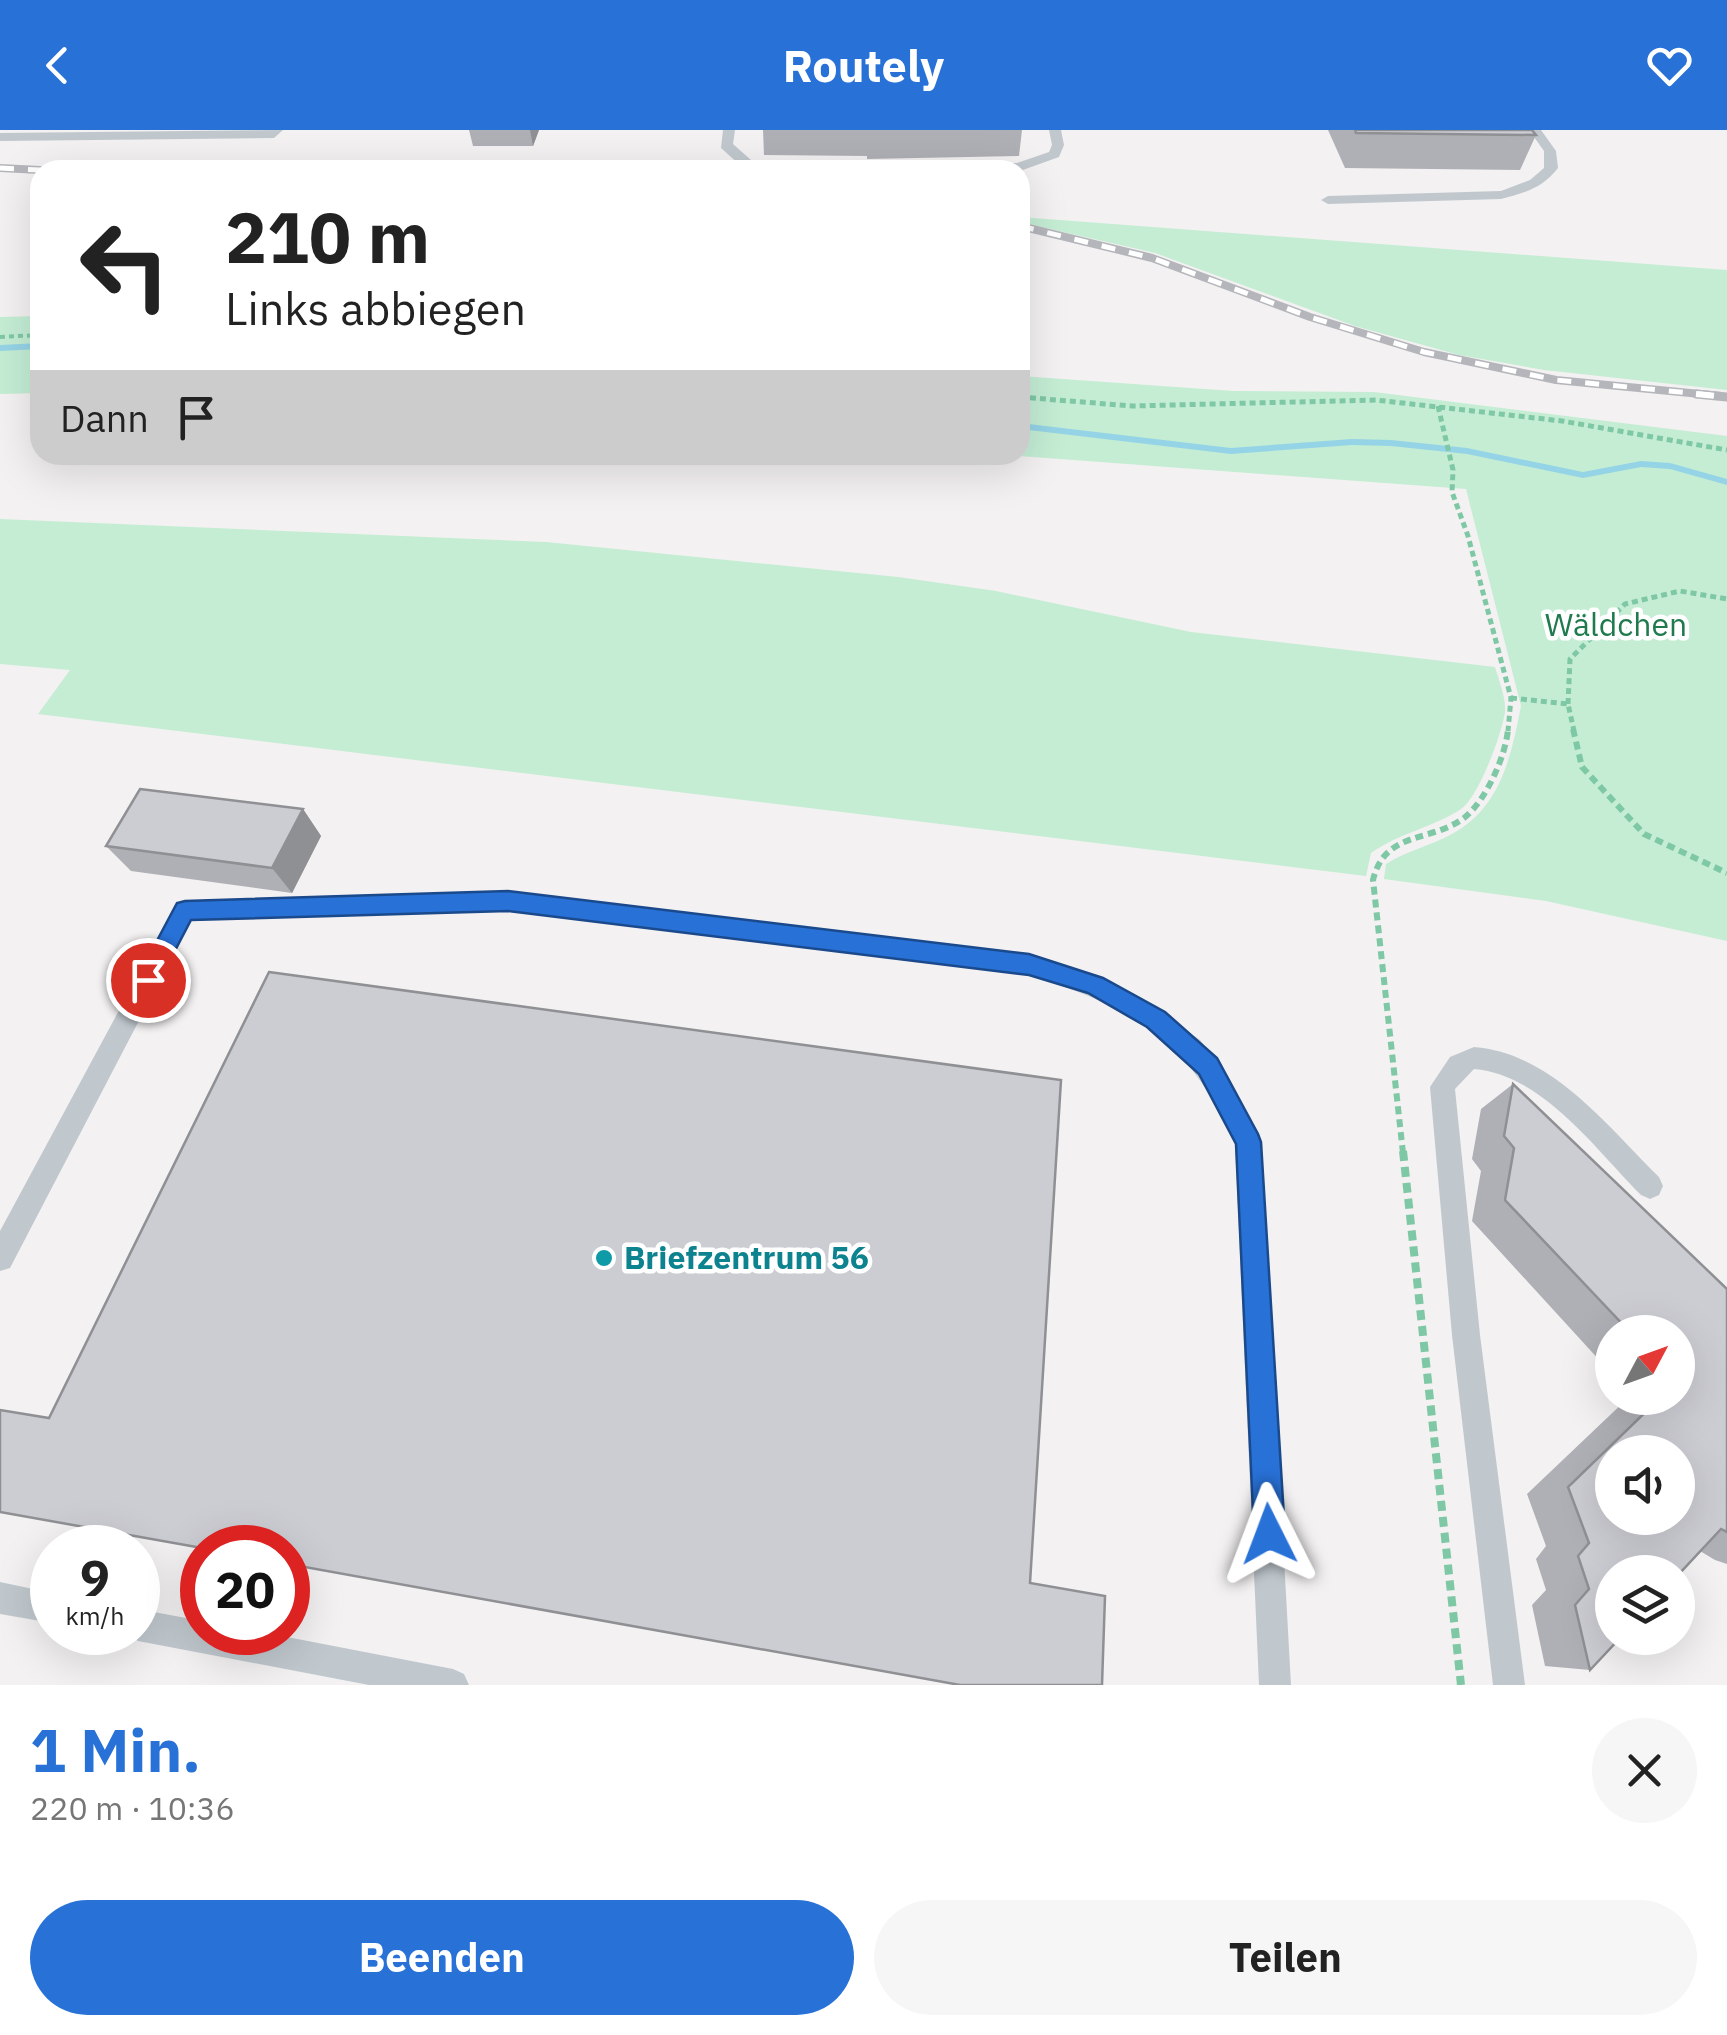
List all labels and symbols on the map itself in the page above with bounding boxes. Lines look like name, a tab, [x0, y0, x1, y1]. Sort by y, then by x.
park label: Wäldchen	[1545, 603, 1687, 645]
pin	[106, 938, 191, 1023]
place label: Briefzentrum 56	[624, 1236, 869, 1278]
marker: Briefzentrum 56	[593, 1247, 615, 1269]
north arrow	[1595, 1315, 1695, 1415]
position arrow	[1217, 1482, 1321, 1586]
speed limit sign: 20	[180, 1525, 310, 1655]

